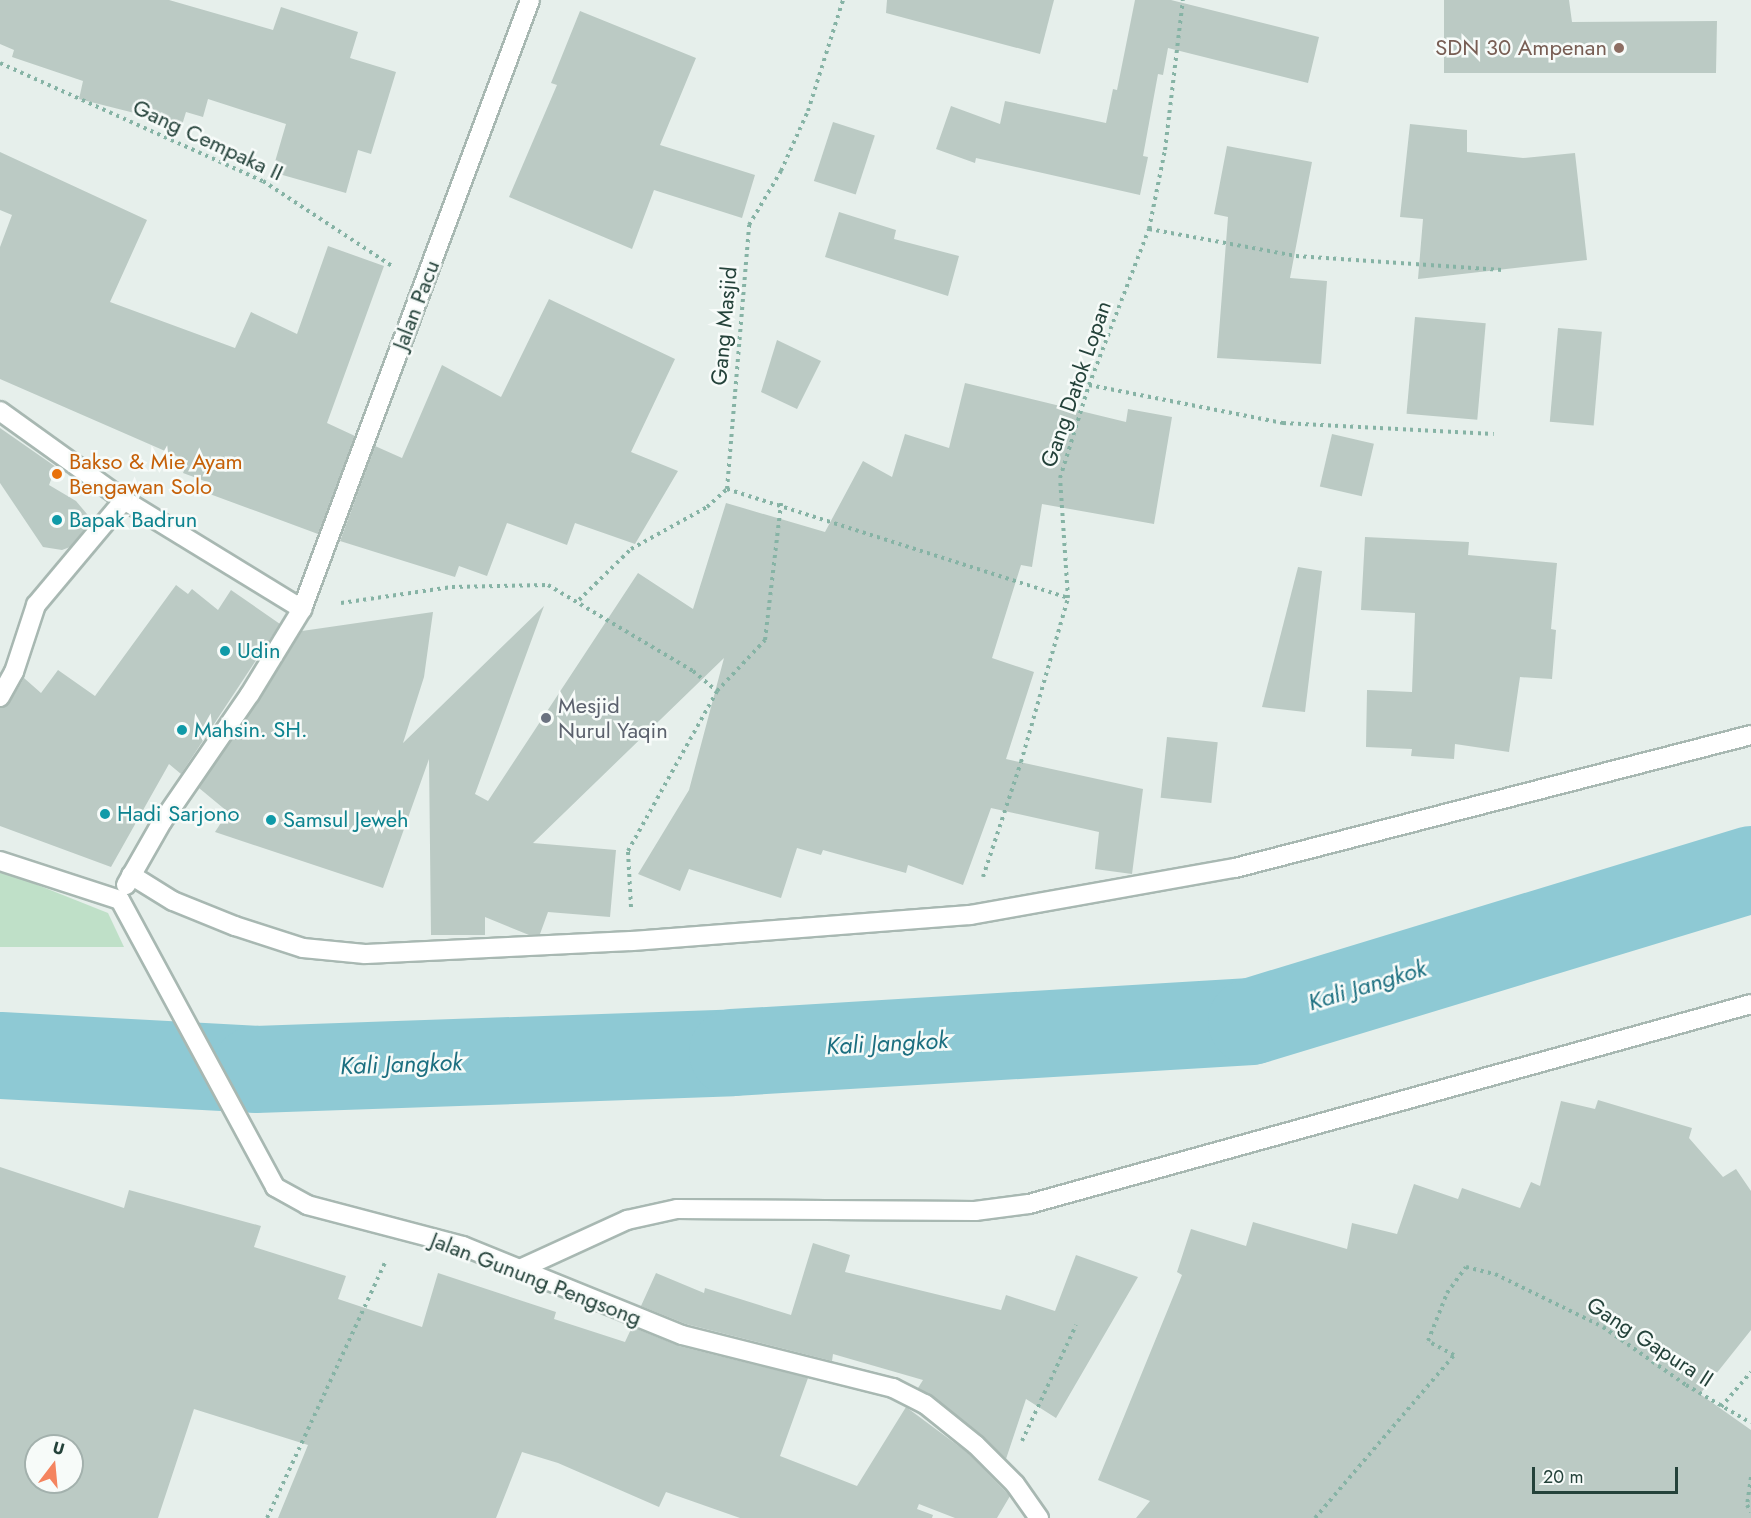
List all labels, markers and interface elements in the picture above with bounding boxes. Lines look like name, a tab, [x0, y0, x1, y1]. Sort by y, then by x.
place label: SDN 30 Ampenan	[1435, 35, 1607, 61]
marker: SDN 30 Ampenan	[1612, 41, 1626, 55]
street label: Gang Cempaka II	[129, 94, 287, 186]
street label: Jalan Pacu	[387, 257, 445, 353]
street label: Gang Masjid	[706, 265, 742, 387]
street label: Gang Datok Lopan	[1035, 297, 1117, 471]
place label: Bakso & Mie Ayam Bengawan Solo	[69, 448, 243, 500]
marker: Bakso & Mie Ayam Bengawan Solo	[50, 467, 64, 481]
place label: Bapak Badrun	[69, 507, 197, 533]
marker: Bapak Badrun	[50, 513, 64, 527]
place label: Udin	[237, 638, 281, 664]
marker: Udin	[218, 644, 232, 658]
place label: Mesjid Nurul Yaqin	[558, 692, 668, 744]
marker: Mesjid Nurul Yaqin	[539, 711, 553, 725]
place label: Mahsin. SH.	[194, 717, 308, 743]
marker: Mahsin. SH.	[175, 723, 189, 737]
place label: Hadi Sarjono	[117, 801, 239, 827]
marker: Hadi Sarjono	[98, 807, 112, 821]
place label: Samsul Jeweh	[283, 807, 409, 833]
marker: Samsul Jeweh	[264, 813, 278, 827]
water label: Kali Jangkok	[1304, 953, 1430, 1017]
water label: Kali Jangkok	[825, 1025, 949, 1061]
water label: Kali Jangkok	[339, 1047, 463, 1081]
street label: Jalan Gunung Pengsong	[427, 1227, 645, 1331]
street label: Gang Gapura II	[1582, 1291, 1718, 1393]
north arrow	[24, 1434, 84, 1494]
text: U	[50, 1436, 67, 1461]
scale bar	[1535, 1455, 1680, 1493]
text: 20 m	[1543, 1464, 1583, 1490]

